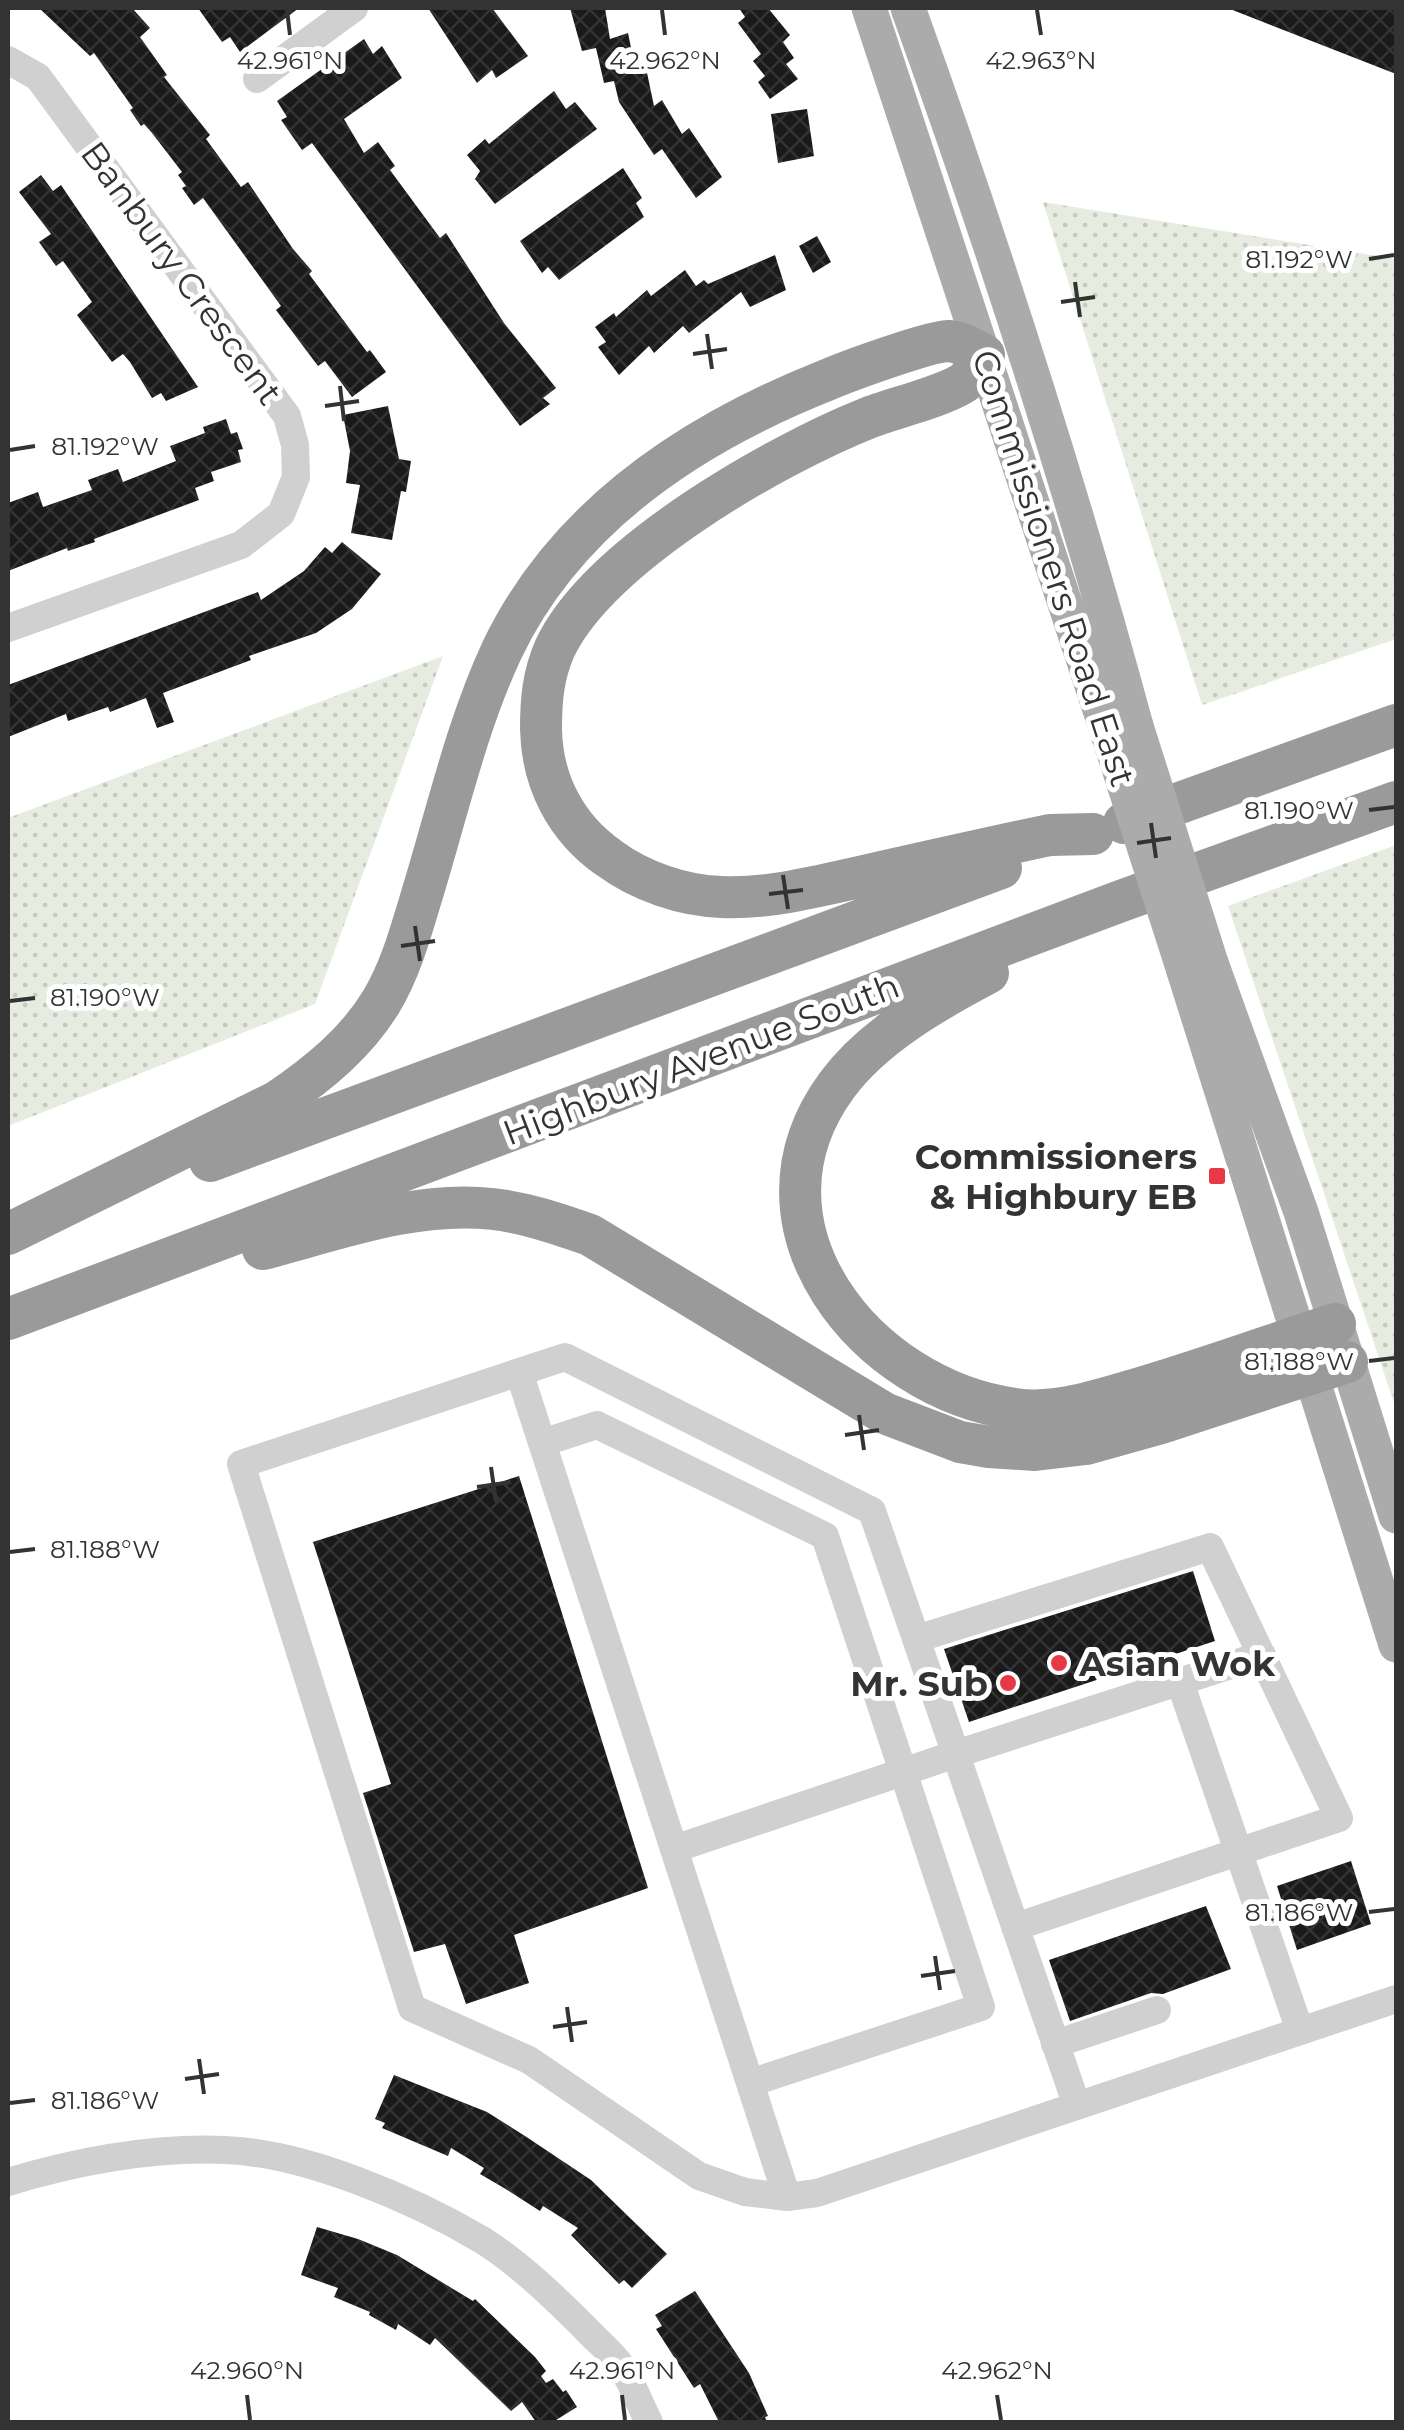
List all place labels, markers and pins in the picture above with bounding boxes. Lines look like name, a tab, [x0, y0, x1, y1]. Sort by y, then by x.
place label: Commissioners & Highbury EB	[915, 1135, 1197, 1218]
marker: Commissioners & Highbury EB	[1206, 1165, 1228, 1187]
place label: Asian Wok	[1078, 1642, 1276, 1685]
marker: Asian Wok	[1048, 1652, 1070, 1674]
place label: Mr. Sub	[850, 1662, 988, 1705]
marker: Mr. Sub	[997, 1672, 1019, 1694]

